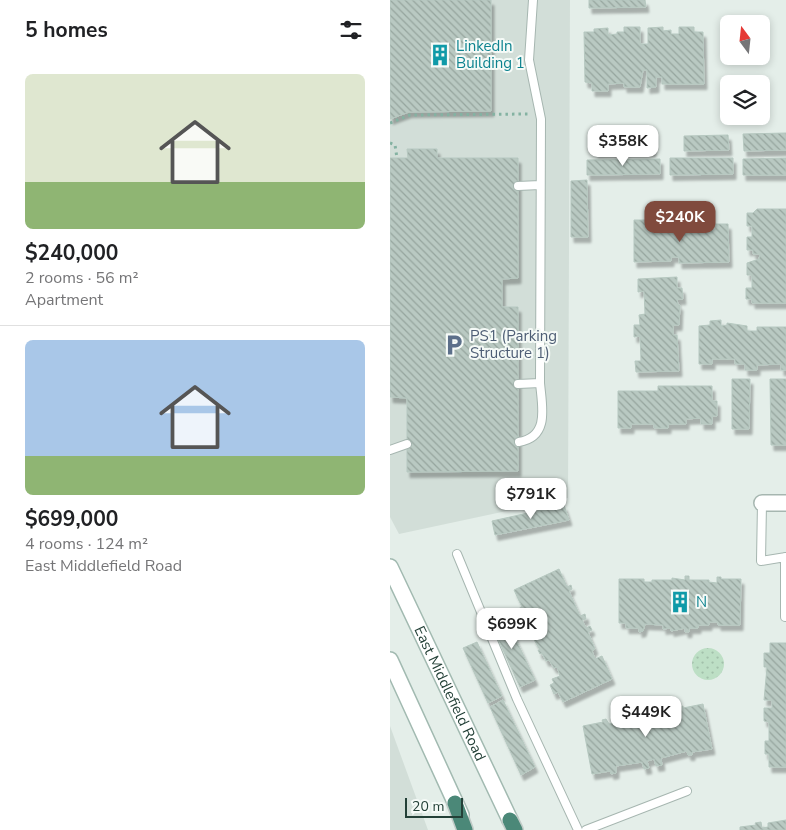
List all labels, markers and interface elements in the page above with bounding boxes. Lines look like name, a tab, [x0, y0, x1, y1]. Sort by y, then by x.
north arrow	[720, 15, 770, 65]
map controls	[720, 15, 770, 125]
text: 5 homes	[25, 16, 108, 44]
icon: filters	[337, 16, 365, 44]
place label: LinkedIn Building 1	[456, 36, 525, 73]
building icon: LinkedIn Building 1	[427, 42, 453, 68]
button: layers	[720, 75, 770, 125]
icon: home	[150, 107, 240, 197]
pin: $358K	[588, 124, 658, 167]
text: $358K	[598, 130, 648, 152]
pin: $240K	[645, 200, 715, 243]
text: $240K	[655, 206, 705, 228]
text: $240,000	[25, 239, 118, 267]
text: 2 rooms · 56 m²	[25, 267, 138, 289]
text: Apartment	[25, 289, 103, 311]
place label: PS1 (Parking Structure 1)	[470, 326, 557, 363]
parking icon: PS1 (Parking Structure 1)	[441, 332, 467, 358]
icon: home	[150, 372, 240, 462]
pin: $791K	[496, 478, 566, 520]
text: $791K	[506, 483, 556, 505]
text: $699,000	[25, 505, 118, 533]
text: 4 rooms · 124 m²	[25, 533, 148, 555]
text: East Middlefield Road	[25, 555, 182, 577]
building icon: N	[667, 589, 693, 615]
place label: N	[696, 592, 707, 612]
pin: $699K	[477, 608, 547, 650]
text: $699K	[487, 613, 537, 635]
street label: East Middlefield Road	[409, 623, 491, 764]
pin: $449K	[611, 696, 681, 738]
text: $449K	[621, 701, 671, 723]
scale bar	[405, 795, 462, 818]
text: 20 m	[412, 797, 444, 816]

